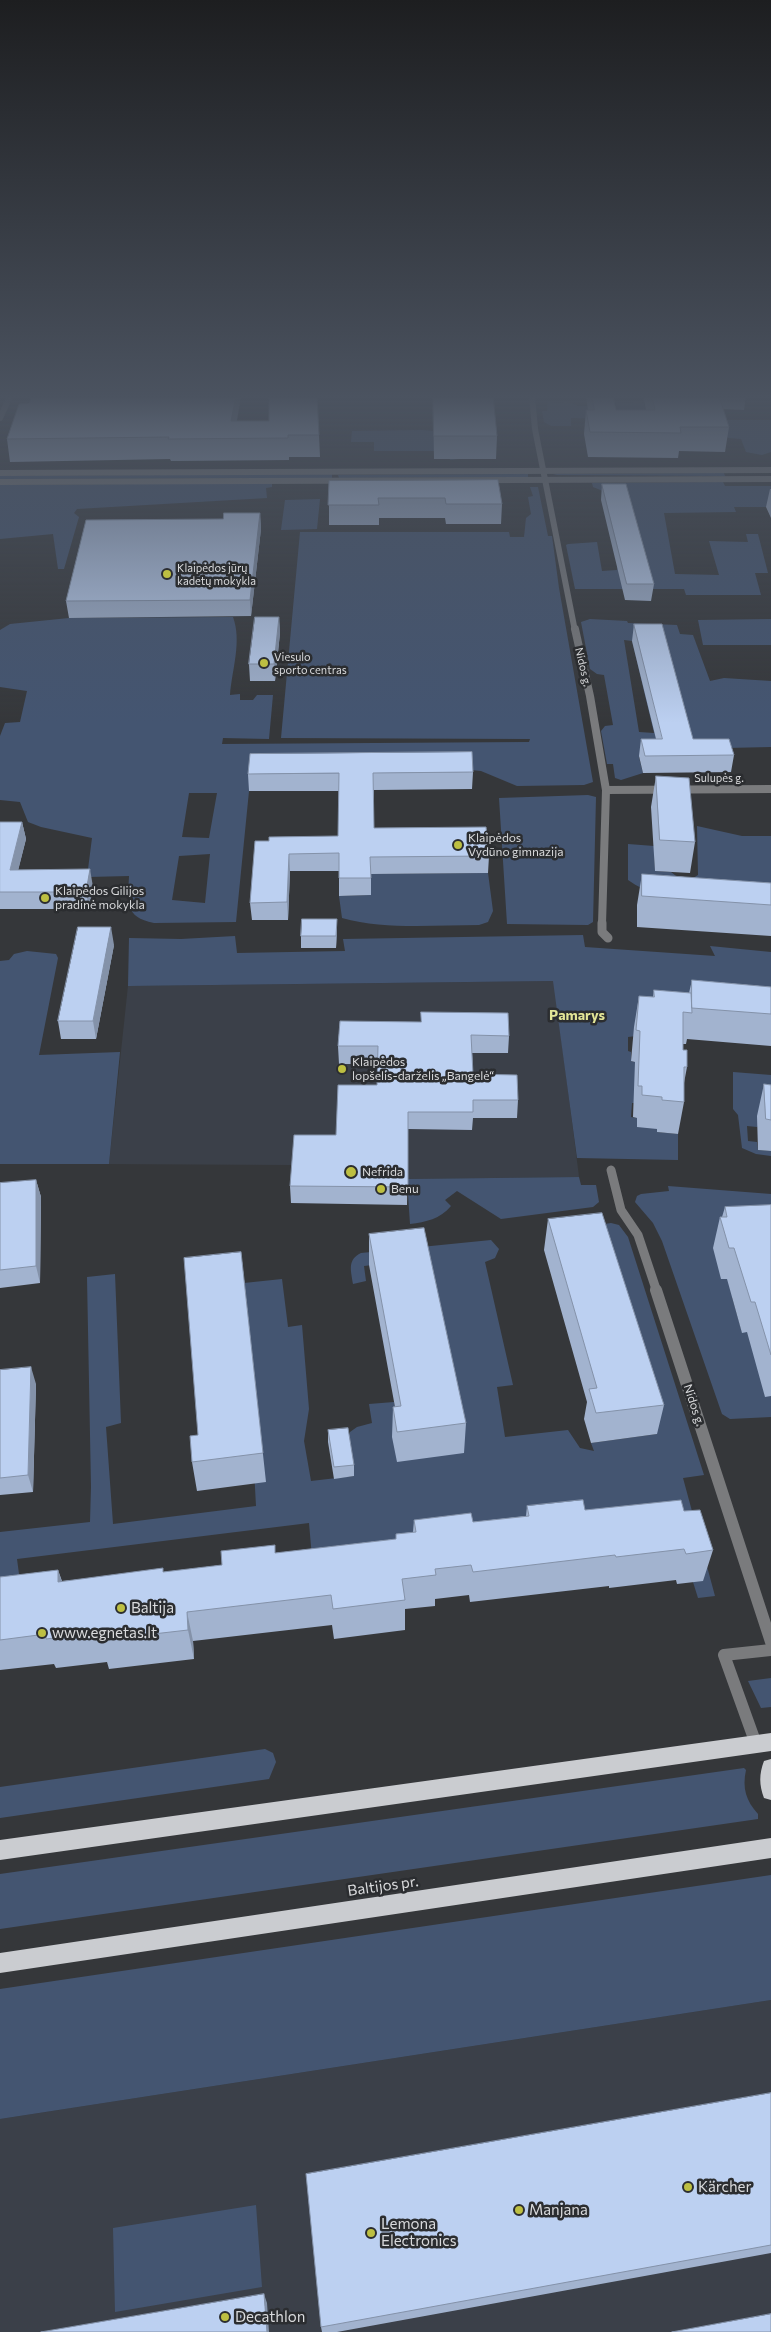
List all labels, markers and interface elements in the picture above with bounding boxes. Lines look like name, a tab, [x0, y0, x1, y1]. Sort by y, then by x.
place label: Klaipėdos jūrų kadetų mokykla	[177, 561, 256, 587]
marker: Klaipėdos jūrų kadetų mokykla	[161, 568, 173, 580]
street label: Nidos g.	[572, 646, 594, 688]
place label: Viesulo sporto centras	[274, 650, 347, 676]
marker: Viesulo sporto centras	[258, 657, 270, 669]
street label: Sulupės g.	[694, 771, 744, 785]
place label: Klaipėdos Vydūno gimnazija	[468, 831, 563, 859]
marker: Klaipėdos Vydūno gimnazija	[452, 839, 464, 851]
place label: Klaipėdos Gilijos pradinė mokykla	[55, 884, 145, 912]
marker: Klaipėdos Gilijos pradinė mokykla	[39, 892, 51, 904]
district label: Pamarys	[549, 1007, 605, 1023]
place label: Klaipėdos lopšelis-darželis „Bangelė“	[352, 1055, 494, 1083]
marker: Klaipėdos lopšelis-darželis „Bangelė“	[336, 1063, 348, 1075]
marker: Nefrida	[344, 1165, 358, 1179]
place label: Nefrida	[362, 1165, 403, 1179]
place label: Benu	[391, 1182, 419, 1196]
marker: Benu	[375, 1183, 387, 1195]
street label: Nidos g.	[680, 1382, 708, 1428]
place label: Baltija	[131, 1599, 174, 1617]
marker: Baltija	[115, 1602, 127, 1614]
place label: www.egnetas.lt	[52, 1624, 157, 1642]
marker: www.egnetas.lt	[36, 1627, 48, 1639]
street label: Baltijos pr.	[346, 1872, 420, 1900]
place label: Kärcher	[698, 2178, 751, 2196]
marker: Kärcher	[682, 2181, 694, 2193]
place label: Manjana	[529, 2201, 588, 2219]
marker: Manjana	[513, 2204, 525, 2216]
place label: Lemona Electronics	[381, 2215, 457, 2250]
marker: Lemona Electronics	[365, 2227, 377, 2239]
place label: Decathlon	[235, 2308, 305, 2326]
marker: Decathlon	[219, 2311, 231, 2323]

